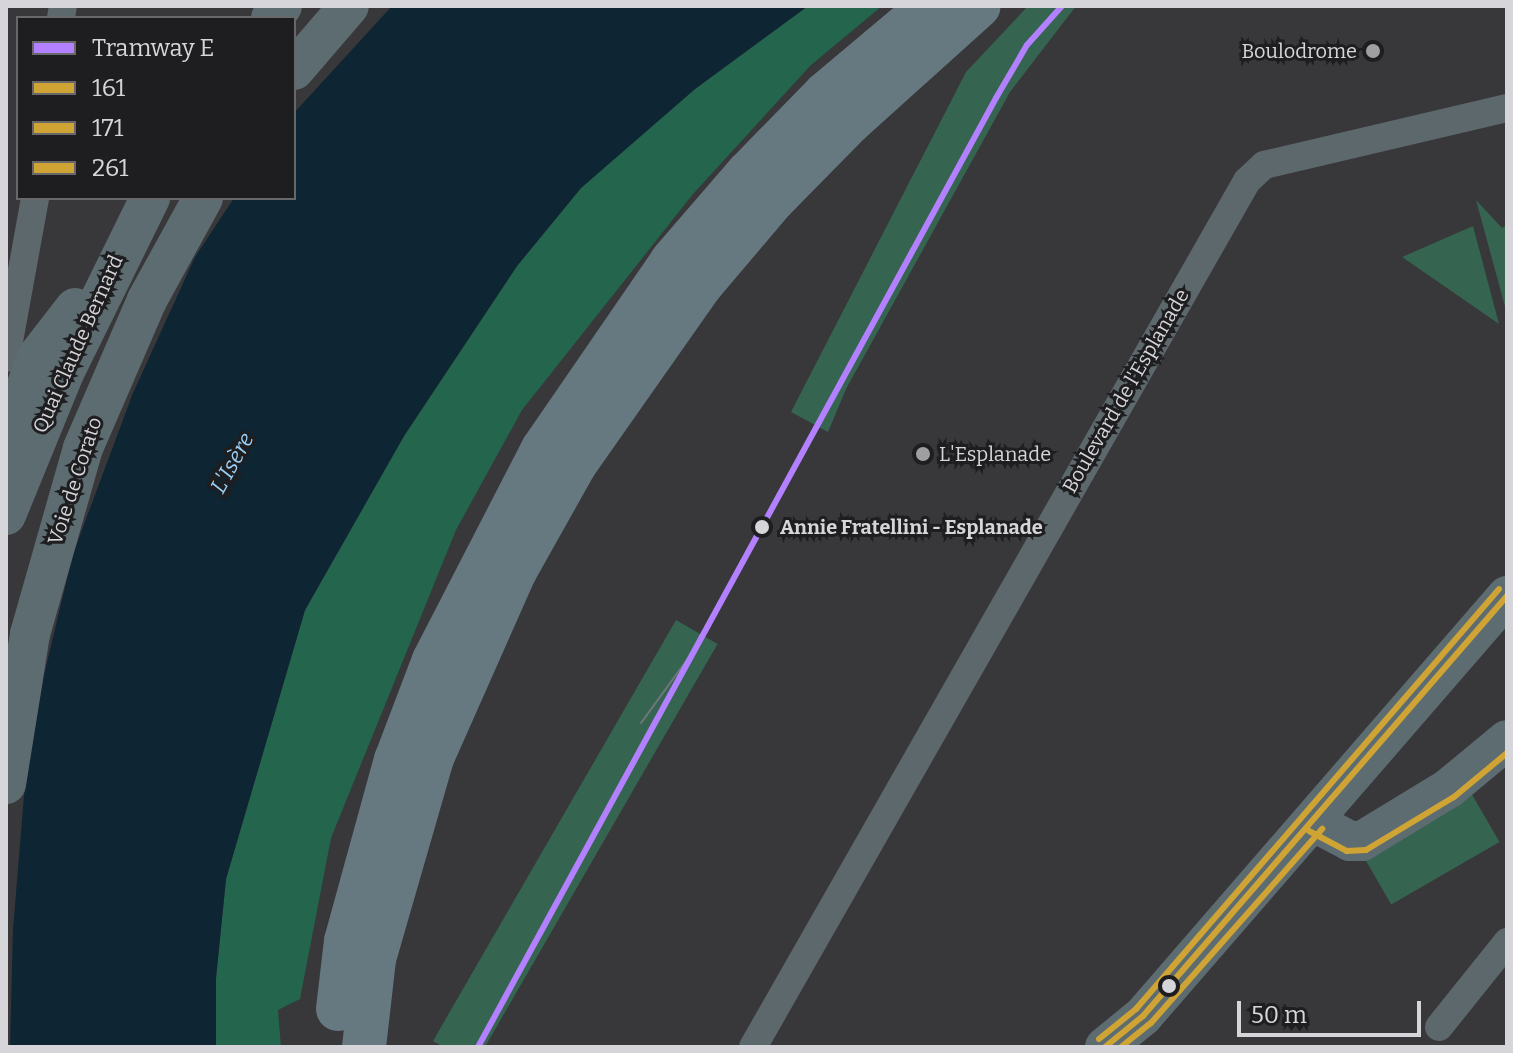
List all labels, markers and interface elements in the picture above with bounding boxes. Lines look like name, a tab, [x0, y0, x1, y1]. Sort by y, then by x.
legend	[16, 16, 296, 200]
text: Tramway E	[92, 34, 214, 62]
place label: Boulodrome	[1241, 39, 1357, 63]
marker: Boulodrome	[1364, 42, 1382, 60]
text: 161	[92, 74, 125, 102]
text: 171	[92, 114, 123, 142]
text: 261	[92, 154, 129, 182]
street label: Quai Claude Bernard	[28, 251, 128, 437]
street label: Boulevard de l'Esplanade	[1058, 285, 1194, 497]
street label: Voie de Corato	[43, 414, 107, 548]
water label: L'Isère	[205, 428, 259, 498]
place label: L'Esplanade	[939, 442, 1051, 466]
marker: L'Esplanade	[914, 445, 932, 463]
place label: Annie Fratellini - Esplanade	[780, 515, 1043, 539]
marker: Annie Fratellini - Esplanade	[751, 516, 773, 538]
unlabelled marker	[1161, 978, 1177, 994]
scale bar	[1241, 985, 1425, 1035]
text: 50 m	[1251, 1001, 1307, 1029]

